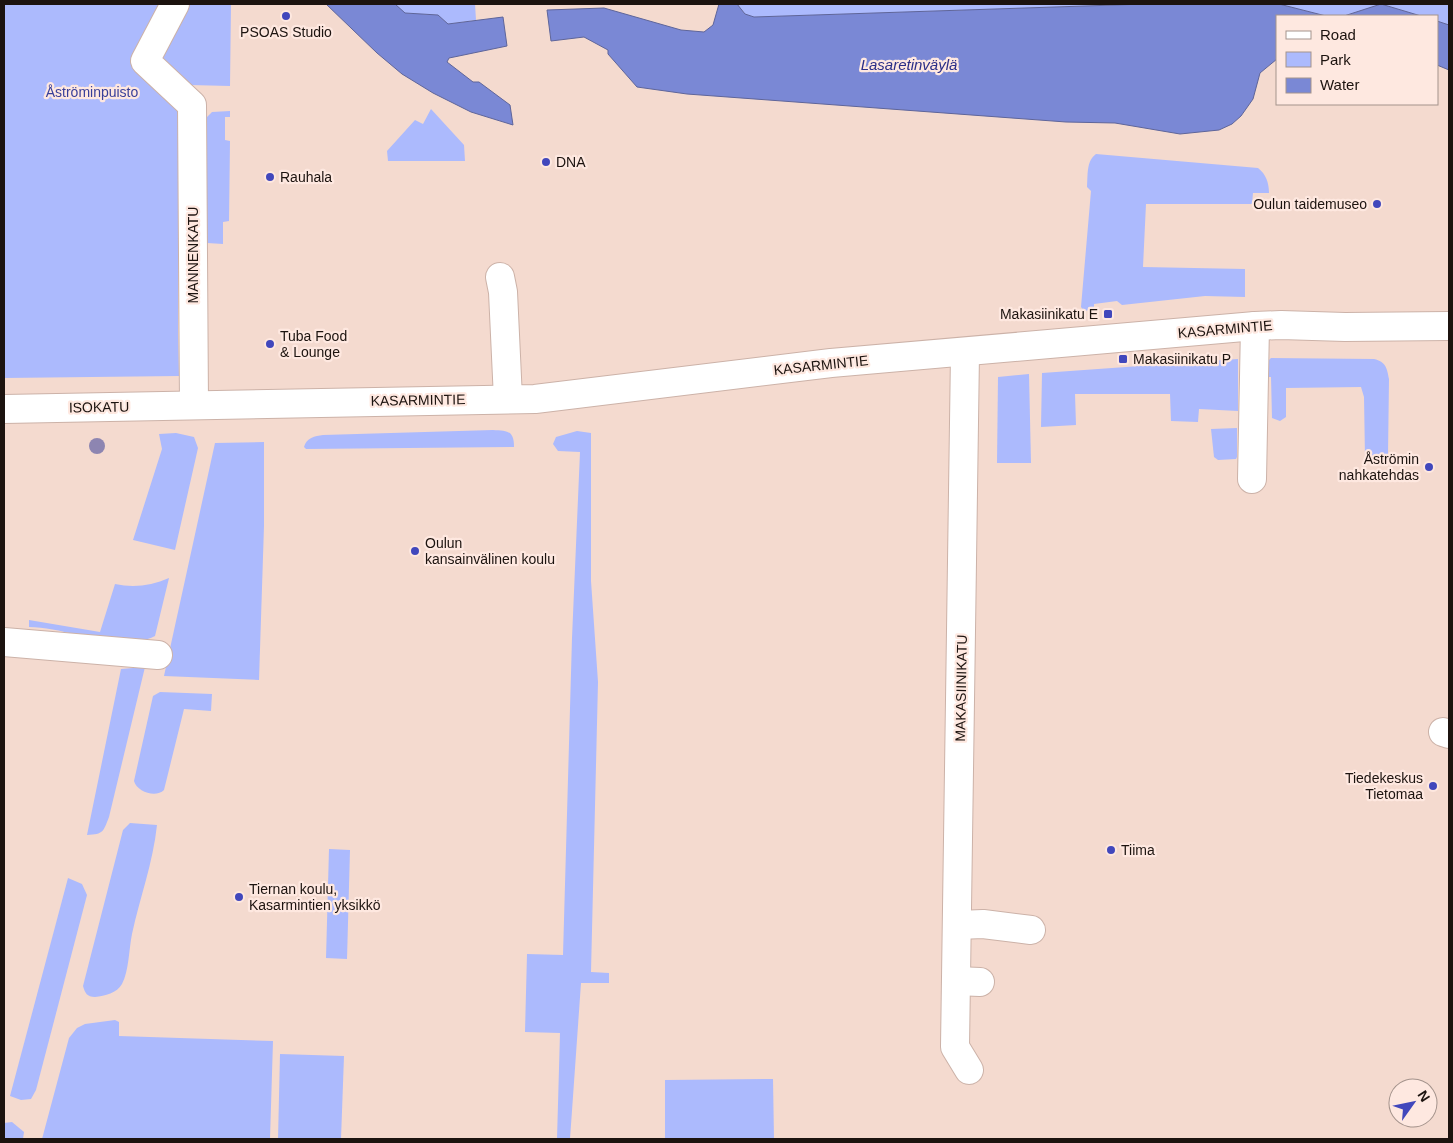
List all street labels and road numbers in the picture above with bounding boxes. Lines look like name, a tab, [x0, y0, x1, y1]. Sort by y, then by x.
street label: MANNENKATU	[185, 207, 201, 303]
street label: KASARMINTIE	[1177, 317, 1273, 341]
street label: KASARMINTIE	[773, 352, 869, 378]
street label: KASARMINTIE	[370, 391, 466, 409]
street label: ISOKATU	[69, 398, 129, 416]
street label: MAKASIINIKATU	[952, 634, 970, 742]

